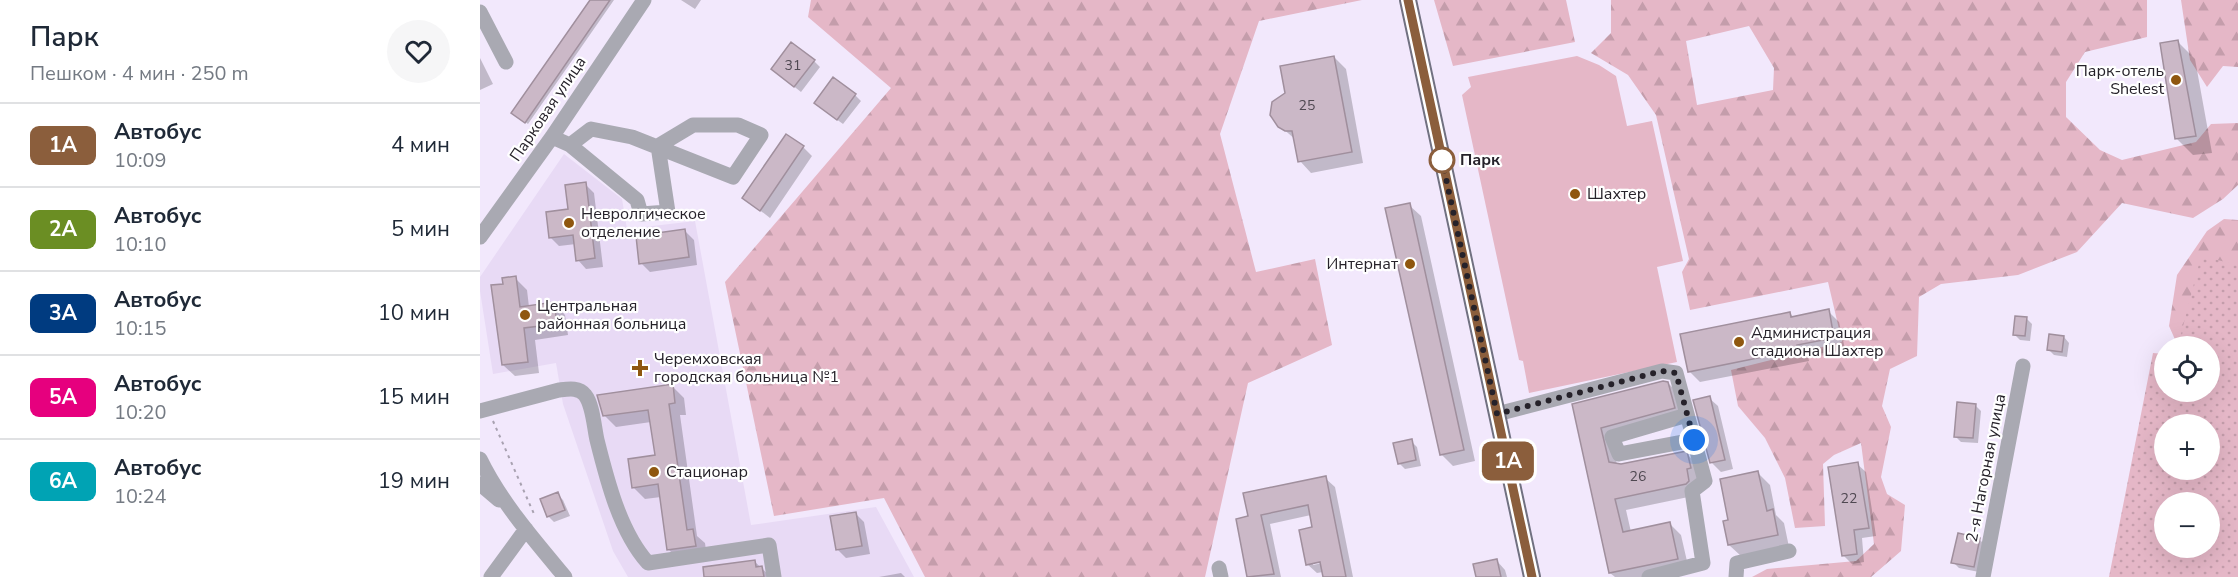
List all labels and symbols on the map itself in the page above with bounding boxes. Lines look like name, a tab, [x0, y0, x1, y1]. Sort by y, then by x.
street label: Парковая улица	[505, 52, 591, 166]
house number: 31	[785, 56, 801, 75]
place label: Парк-отель Shelest	[2076, 60, 2164, 100]
marker: Парк-отель Shelest	[2169, 73, 2183, 87]
house number: 25	[1299, 96, 1315, 115]
marker: Парк	[1429, 147, 1455, 173]
place label: Парк	[1460, 149, 1501, 171]
place label: Шахтер	[1587, 183, 1646, 205]
marker: Шахтер	[1568, 187, 1582, 201]
place label: Невролгическое отделение	[581, 203, 706, 243]
marker: Невролгическое отделение	[562, 216, 576, 230]
place label: Интернат	[1326, 253, 1399, 275]
marker: Интернат	[1403, 257, 1417, 271]
place label: Центральная районная больница	[537, 295, 686, 335]
marker: Центральная районная больница	[518, 308, 532, 322]
place label: Администрация стадиона Шахтер	[1751, 322, 1884, 362]
marker: Администрация стадиона Шахтер	[1732, 335, 1746, 349]
place label: Черемховская городская больница №1	[654, 348, 839, 388]
marker: Черемховская городская больница №1	[631, 359, 649, 377]
street label: 2-я Нагорная улица	[1961, 392, 2011, 544]
your location	[1679, 425, 1709, 455]
line badge: 1А	[1481, 442, 1535, 480]
place label: Стационар	[666, 461, 748, 483]
marker: Стационар	[647, 465, 661, 479]
house number: 26	[1630, 467, 1646, 486]
house number: 22	[1841, 489, 1857, 508]

